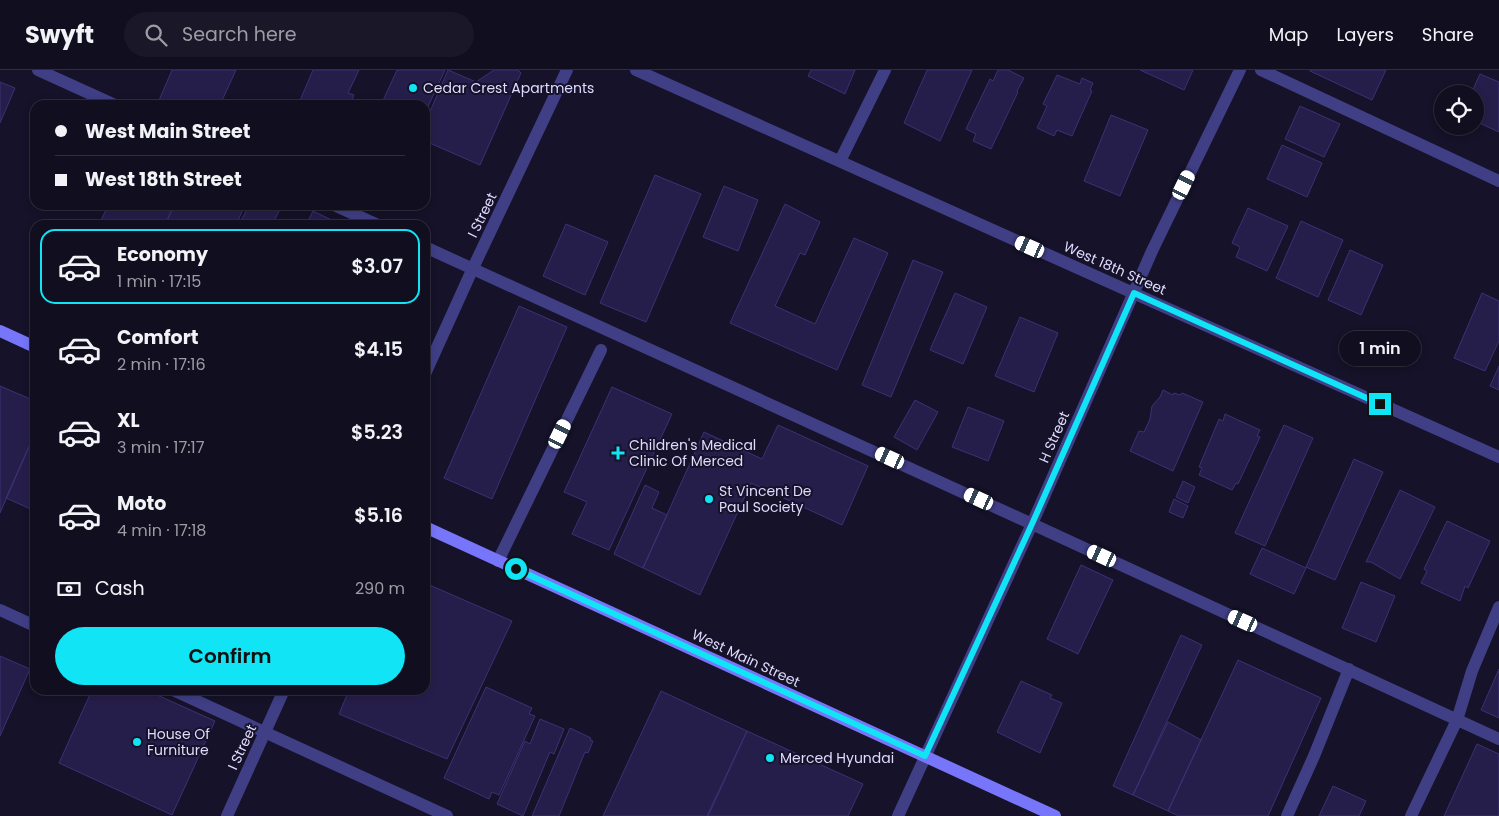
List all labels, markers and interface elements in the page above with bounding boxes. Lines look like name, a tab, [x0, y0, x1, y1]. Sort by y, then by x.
search box	[124, 12, 474, 57]
text: Swyft	[25, 18, 94, 51]
icon: search	[142, 21, 170, 49]
text: Search here	[182, 21, 297, 48]
text: Map	[1269, 22, 1309, 47]
text: Layers	[1337, 22, 1394, 47]
text: Share	[1422, 22, 1474, 47]
place label: Cedar Crest Apartments	[423, 78, 594, 98]
marker: Cedar Crest Apartments	[407, 82, 419, 94]
map controls	[1434, 85, 1484, 135]
button: locate	[1434, 85, 1484, 135]
text: West Main Street	[85, 118, 250, 145]
text: West 18th Street	[85, 166, 242, 193]
car	[1170, 168, 1197, 202]
street label: I Street	[462, 189, 502, 241]
car	[1013, 234, 1046, 260]
street label: West 18th Street	[1060, 236, 1170, 300]
text: Economy	[117, 241, 208, 268]
icon: car	[57, 244, 102, 289]
text: $3.07	[352, 253, 403, 280]
text: 1 min · 17:15	[117, 270, 201, 293]
text: Comfort	[117, 324, 199, 351]
icon: car	[57, 327, 102, 372]
callout: 1 min	[1339, 332, 1421, 366]
text: $4.15	[354, 336, 403, 363]
text: 1 min	[1359, 337, 1401, 360]
text: 2 min · 17:16	[117, 353, 206, 376]
route end	[1369, 393, 1391, 415]
text: XL	[117, 407, 140, 434]
street label: H Street	[1034, 408, 1074, 466]
icon: car	[57, 410, 102, 455]
car	[546, 417, 573, 451]
text: $5.23	[351, 419, 403, 446]
place label: Children's Medical Clinic Of Merced	[629, 435, 756, 471]
text: 3 min · 17:17	[117, 436, 204, 459]
car	[873, 445, 906, 471]
marker: Children's Medical Clinic Of Merced	[611, 446, 625, 460]
place label: St Vincent De Paul Society	[719, 481, 812, 517]
car	[962, 486, 995, 512]
text: Moto	[117, 490, 166, 517]
icon: car	[57, 493, 102, 538]
marker: St Vincent De Paul Society	[703, 493, 715, 505]
text: $5.16	[354, 502, 403, 529]
text: 4 min · 17:18	[117, 519, 206, 542]
car	[1085, 543, 1118, 569]
route start	[505, 558, 527, 580]
icon: cash	[55, 575, 83, 603]
text: Cash	[95, 575, 145, 602]
text: 290 m	[355, 577, 405, 600]
car	[1226, 608, 1259, 634]
street label: West Main Street	[689, 624, 803, 692]
button: Confirm	[55, 627, 405, 685]
street label: I Street	[223, 721, 261, 773]
place label: House Of Furniture	[147, 724, 210, 760]
marker: House Of Furniture	[131, 736, 143, 748]
place label: Merced Hyundai	[780, 748, 894, 768]
marker: Merced Hyundai	[764, 752, 776, 764]

